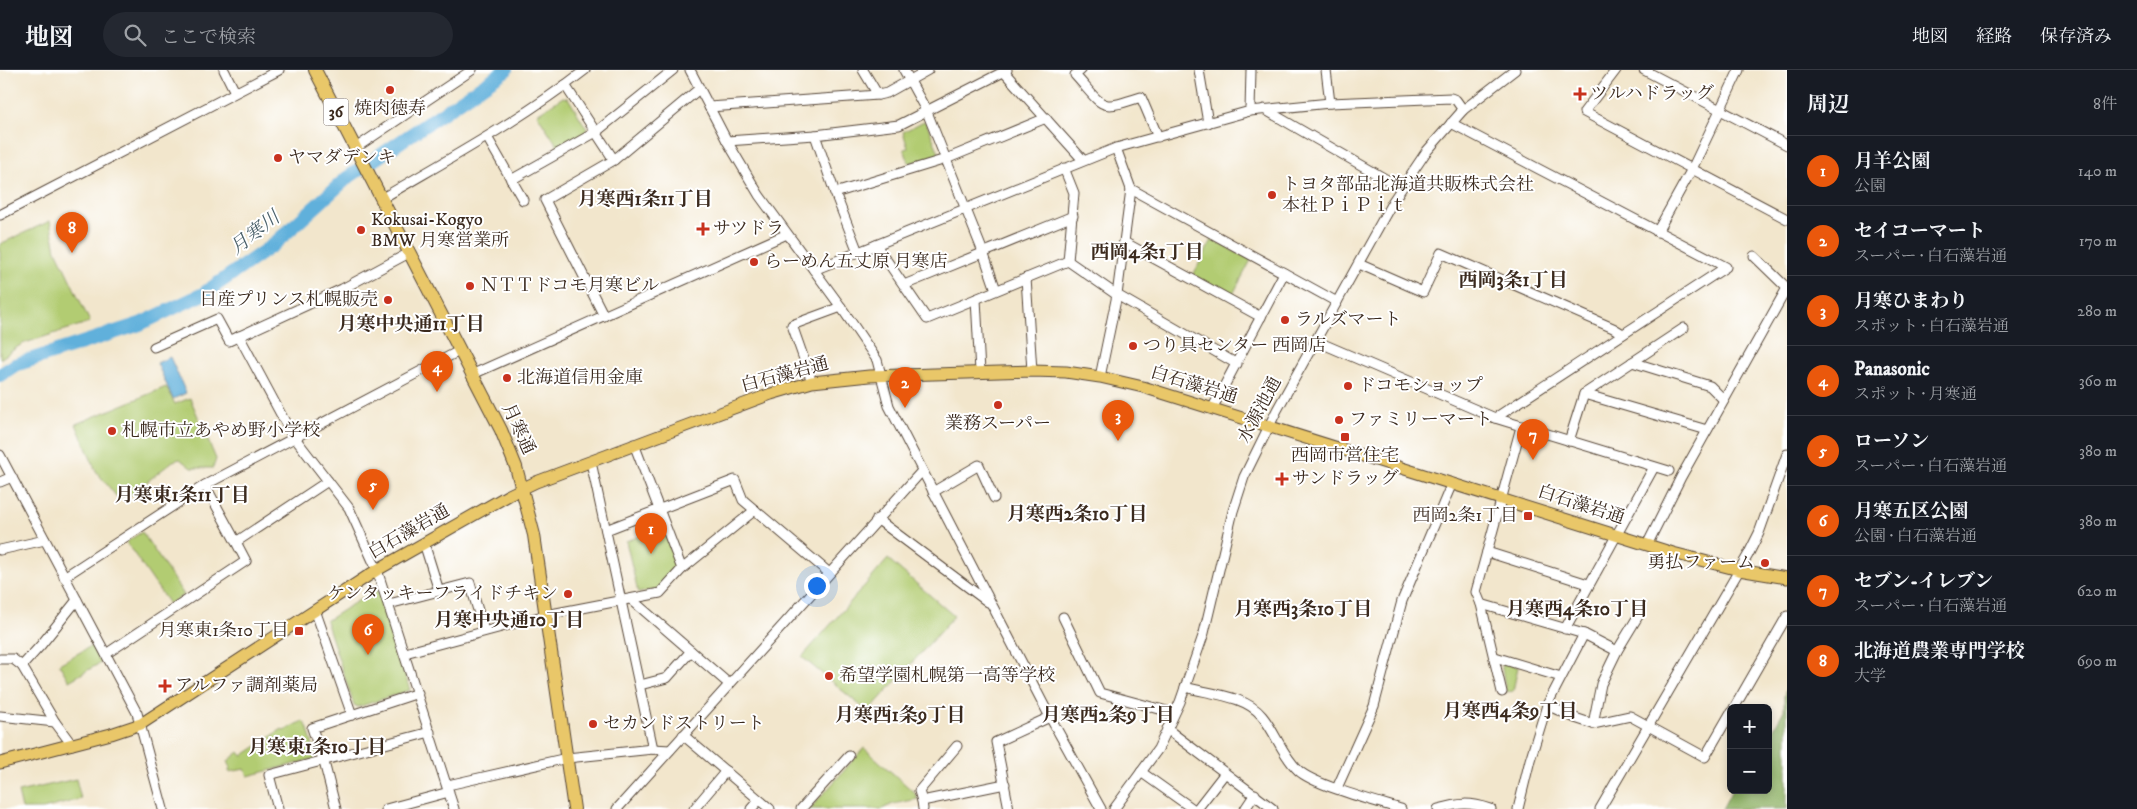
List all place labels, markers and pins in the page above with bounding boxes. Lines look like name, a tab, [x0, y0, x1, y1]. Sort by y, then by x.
place label: ツルハドラッグ	[1590, 83, 1714, 105]
marker: 焼肉徳寿	[384, 84, 396, 96]
marker: ツルハドラッグ	[1574, 88, 1586, 100]
place label: 焼肉徳寿	[354, 98, 426, 120]
place label: ヤマダデンキ	[288, 147, 396, 169]
marker: ヤマダデンキ	[272, 152, 284, 164]
place label: トヨタ部品北海道共販株式会社 本社ＰｉＰｉｔ	[1282, 174, 1534, 217]
marker: トヨタ部品北海道共販株式会社 本社ＰｉＰｉｔ	[1266, 189, 1278, 201]
place label: Kokusai-Kogyo BMW 月寒営業所	[371, 209, 509, 252]
pin: 8	[56, 212, 88, 253]
place label: サツドラ	[713, 218, 784, 240]
marker: サツドラ	[697, 223, 709, 235]
marker: Kokusai-Kogyo BMW 月寒営業所	[355, 224, 367, 236]
place label: らーめん五丈原 月寒店	[764, 251, 948, 273]
marker: らーめん五丈原 月寒店	[748, 256, 760, 268]
place label: ＮＴＴドコモ月寒ビル	[480, 275, 659, 297]
marker: ＮＴＴドコモ月寒ビル	[464, 280, 476, 292]
place label: 日産プリンス札幌販売	[199, 289, 378, 311]
marker: 日産プリンス札幌販売	[382, 294, 394, 306]
place label: ラルズマート	[1295, 309, 1402, 331]
marker: ラルズマート	[1279, 314, 1291, 326]
place label: つり具センター 西岡店	[1143, 335, 1326, 357]
marker: つり具センター 西岡店	[1127, 340, 1139, 352]
pin: 4	[421, 351, 453, 392]
place label: 北海道信用金庫	[517, 367, 643, 389]
pin: 2	[889, 367, 921, 408]
marker: 北海道信用金庫	[501, 372, 513, 384]
place label: ドコモショップ	[1358, 375, 1483, 397]
marker: ドコモショップ	[1342, 380, 1354, 392]
marker: 業務スーパー	[992, 399, 1004, 411]
pin: 3	[1102, 400, 1134, 441]
place label: ファミリーマート	[1349, 409, 1493, 431]
place label: 業務スーパー	[945, 413, 1051, 435]
marker: ファミリーマート	[1333, 414, 1345, 426]
pin: 7	[1517, 419, 1549, 460]
place label: 札幌市立あやめ野小学校	[122, 420, 320, 442]
marker: 札幌市立あやめ野小学校	[106, 425, 118, 437]
marker: 西岡市営住宅	[1339, 431, 1351, 443]
place label: 西岡市営住宅	[1291, 445, 1399, 467]
place label: サンドラッグ	[1292, 468, 1399, 490]
pin: 5	[357, 469, 389, 510]
marker: サンドラッグ	[1276, 473, 1288, 485]
place label: 西岡2条1丁目	[1413, 505, 1518, 527]
marker: 西岡2条1丁目	[1522, 510, 1534, 522]
pin: 1	[635, 513, 667, 554]
place label: 勇払ファーム	[1647, 552, 1755, 574]
marker: 勇払ファーム	[1759, 557, 1771, 569]
place label: ケンタッキーフライドチキン	[327, 583, 558, 605]
marker: ケンタッキーフライドチキン	[562, 588, 574, 600]
pin: 6	[352, 614, 384, 655]
place label: 月寒東1条10丁目	[158, 620, 289, 642]
marker: 月寒東1条10丁目	[293, 625, 305, 637]
place label: 希望学園札幌第一高等学校	[839, 665, 1055, 687]
marker: 希望学園札幌第一高等学校	[823, 670, 835, 682]
place label: アルファ調剤薬局	[175, 675, 318, 697]
marker: アルファ調剤薬局	[159, 680, 171, 692]
place label: セカンドストリート	[603, 713, 765, 735]
marker: セカンドストリート	[587, 718, 599, 730]

